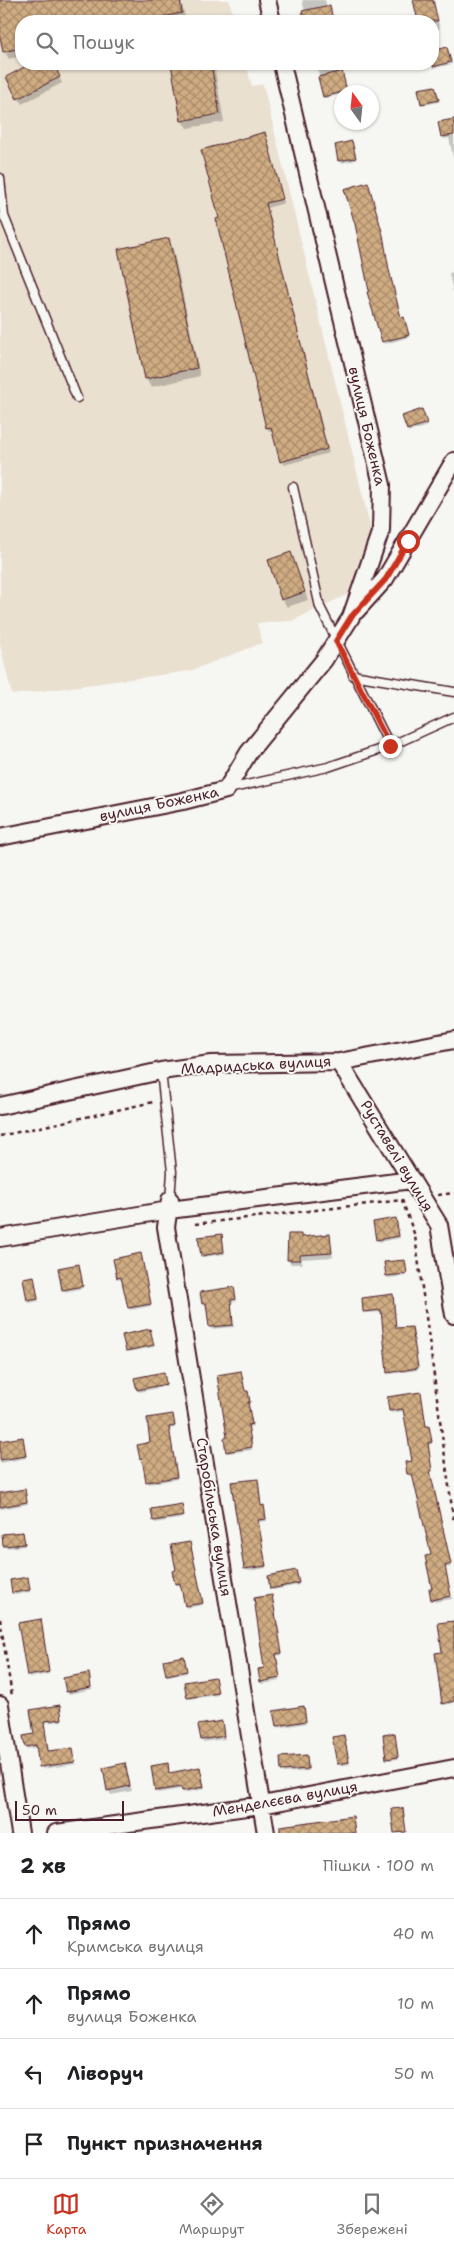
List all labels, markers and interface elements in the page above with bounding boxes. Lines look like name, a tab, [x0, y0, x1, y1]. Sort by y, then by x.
search box	[15, 15, 439, 70]
icon: search	[33, 29, 61, 57]
text: Пошук	[73, 30, 135, 55]
north arrow	[334, 85, 379, 130]
street label: вулиця Боженка	[344, 365, 391, 488]
route start	[397, 530, 420, 553]
route end	[379, 735, 402, 758]
street label: вулиця Боженка	[98, 781, 221, 826]
street label: Мадридська вулиця	[180, 1051, 332, 1079]
street label: Руставелі вулиця	[356, 1097, 438, 1215]
street label: Старобільська вулиця	[192, 1436, 236, 1598]
street label: Менделєєва вулиця	[211, 1776, 359, 1822]
scale bar	[15, 1798, 124, 1821]
text: 50 m	[22, 1801, 57, 1819]
text: 2 хв	[20, 1852, 66, 1880]
text: Пішки · 100 m	[323, 1855, 434, 1876]
text: Прямо	[67, 1911, 131, 1936]
icon: ahead	[20, 1920, 48, 1948]
text: 40 m	[392, 1923, 434, 1944]
text: Кримська вулиця	[67, 1936, 204, 1957]
text: Прямо	[67, 1981, 131, 2006]
icon: ahead	[20, 1990, 48, 2018]
text: 10 m	[397, 1993, 434, 2014]
text: вулиця Боженка	[67, 2006, 196, 2027]
icon: left	[20, 2060, 48, 2088]
text: Ліворуч	[67, 2061, 143, 2086]
text: 50 m	[394, 2063, 434, 2084]
icon: arrive	[20, 2130, 48, 2158]
text: Пункт призначення	[67, 2131, 263, 2156]
tab: Карта	[46, 2190, 86, 2238]
tab: Маршрут	[179, 2190, 244, 2238]
tab: Збережені	[337, 2190, 408, 2238]

